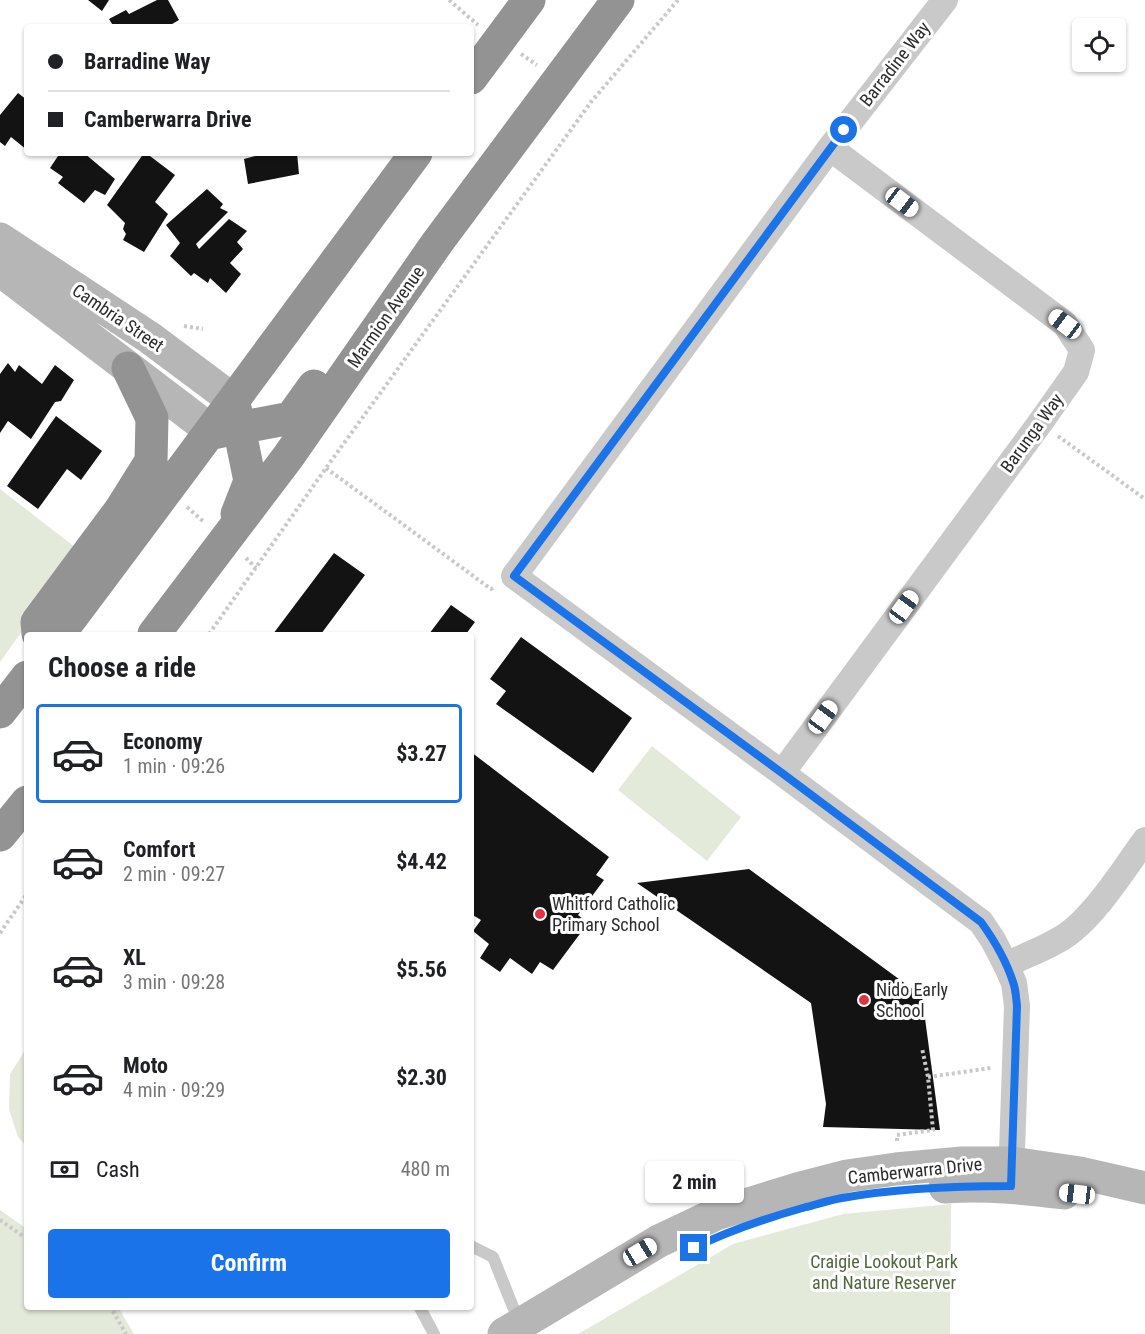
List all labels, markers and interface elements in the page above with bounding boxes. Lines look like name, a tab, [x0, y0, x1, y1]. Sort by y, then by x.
street label: Barradine Way	[855, 17, 934, 110]
map controls	[1072, 18, 1126, 72]
button: locate	[1072, 18, 1126, 72]
text: Barradine Way	[84, 49, 210, 74]
text: Camberwarra Drive	[84, 107, 252, 132]
route start	[830, 116, 857, 143]
car	[882, 184, 922, 220]
street label: Marmion Avenue	[343, 262, 428, 372]
street label: Cambria Street	[69, 279, 168, 356]
car	[1045, 306, 1085, 342]
street label: Barunga Way	[996, 389, 1068, 476]
car	[886, 587, 922, 627]
text: Choose a ride	[48, 652, 196, 684]
car	[805, 697, 841, 737]
icon: car	[51, 727, 105, 781]
text: Economy	[123, 729, 203, 754]
text: $3.27	[396, 741, 447, 766]
text: 1 min · 09:26	[123, 754, 225, 778]
icon: car	[51, 835, 105, 889]
text: Comfort	[123, 837, 196, 862]
text: $4.42	[396, 849, 447, 874]
text: 2 min · 09:27	[123, 862, 225, 886]
place label: Whitford Catholic Primary School	[552, 893, 675, 935]
marker: Whitford Catholic Primary School	[533, 907, 547, 921]
icon: car	[51, 943, 105, 997]
text: XL	[123, 945, 146, 970]
text: $5.56	[396, 957, 447, 982]
text: 3 min · 09:28	[123, 970, 225, 994]
place label: Nido Early School	[876, 979, 949, 1021]
marker: Nido Early School	[857, 993, 871, 1007]
icon: car	[51, 1051, 105, 1105]
text: Moto	[123, 1053, 168, 1078]
text: $2.30	[396, 1065, 447, 1090]
text: 4 min · 09:29	[123, 1078, 225, 1102]
icon: cash	[48, 1153, 81, 1186]
street label: Camberwarra Drive	[847, 1153, 983, 1188]
text: Cash	[96, 1157, 140, 1182]
text: 480 m	[401, 1157, 450, 1181]
callout: 2 min	[644, 1161, 744, 1203]
text: 2 min	[672, 1170, 717, 1194]
car	[1058, 1183, 1096, 1205]
button: Confirm	[48, 1229, 450, 1298]
route end	[680, 1234, 707, 1261]
car	[620, 1235, 660, 1269]
park label: Craigie Lookout Park and Nature Reserver	[810, 1251, 958, 1293]

